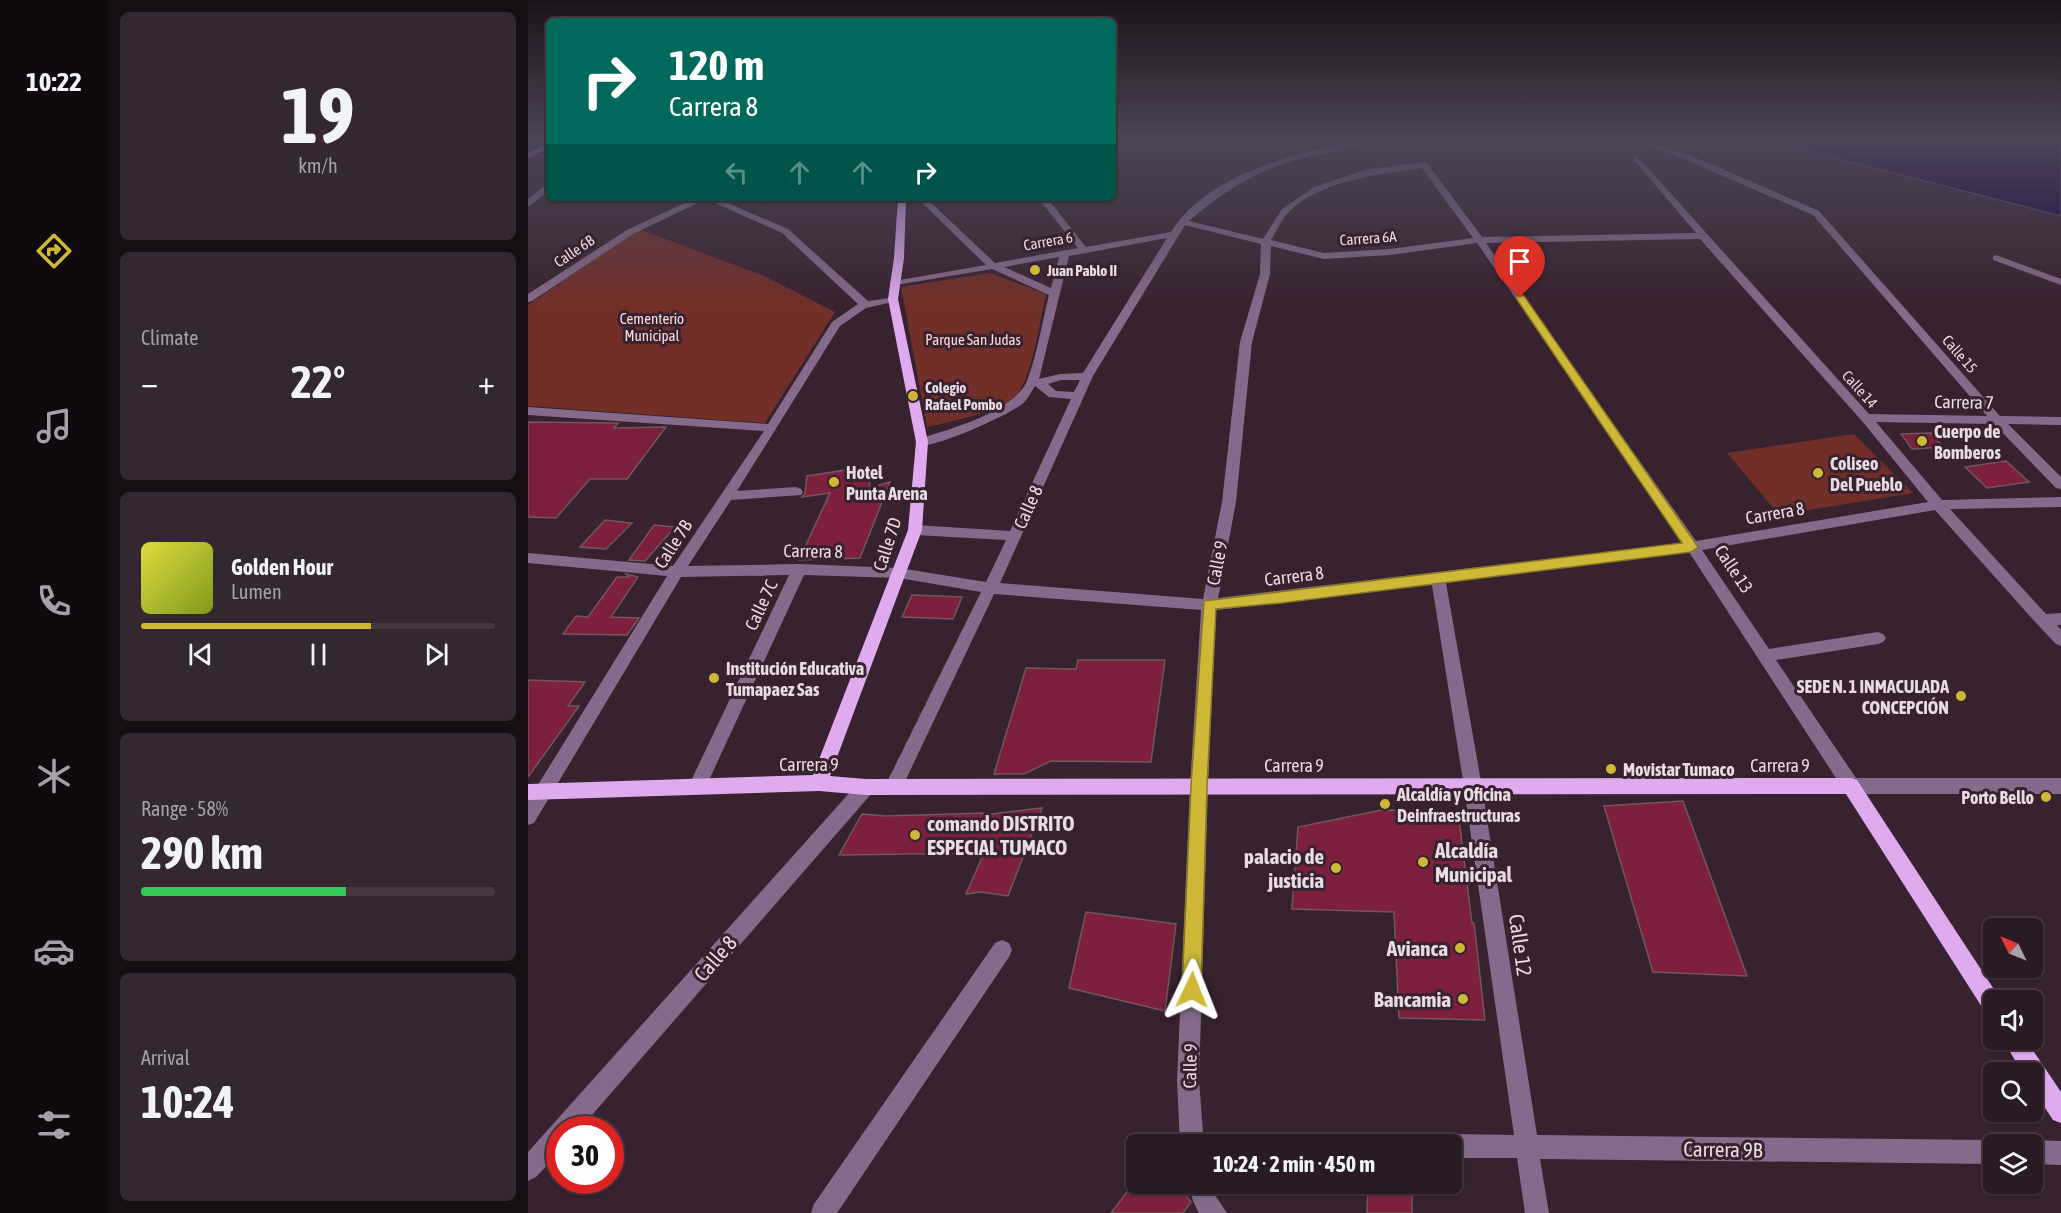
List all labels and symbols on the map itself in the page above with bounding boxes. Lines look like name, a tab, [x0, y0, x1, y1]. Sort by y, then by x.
street label: Carrera 6A	[1339, 227, 1398, 248]
street label: Carrera 6	[1022, 228, 1074, 254]
street label: Calle 6B	[551, 231, 597, 271]
pin	[1494, 236, 1545, 298]
place label: Juan Pablo II	[1046, 262, 1117, 279]
marker: Juan Pablo II	[1028, 263, 1042, 277]
park label: Cementerio Municipal	[620, 310, 684, 344]
park label: Parque San Judas	[925, 331, 1021, 348]
street label: Calle 15	[1939, 332, 1981, 376]
street label: Calle 14	[1839, 367, 1881, 411]
place label: Colegio Rafael Pombo	[925, 379, 1003, 413]
marker: Colegio Rafael Pombo	[906, 389, 920, 403]
street label: Carrera 7	[1934, 391, 1994, 413]
place label: Cuerpo de Bomberos	[1934, 421, 2001, 463]
marker: Cuerpo de Bomberos	[1915, 434, 1929, 448]
place label: Coliseo Del Pueblo	[1830, 453, 1903, 495]
place label: Hotel Punta Arena	[846, 462, 928, 504]
marker: Coliseo Del Pueblo	[1811, 466, 1825, 480]
marker: Hotel Punta Arena	[827, 475, 841, 489]
street label: Calle 8	[1009, 482, 1047, 532]
street label: Carrera 8	[1744, 497, 1806, 529]
street label: Calle 7B	[650, 515, 697, 572]
street label: Calle 7D	[869, 515, 905, 573]
street label: Calle 9	[1202, 539, 1232, 587]
street label: Carrera 8	[783, 540, 843, 562]
street label: Calle 13	[1710, 541, 1758, 597]
street label: Carrera 8	[1263, 562, 1325, 590]
street label: Calle 7C	[740, 577, 782, 633]
place label: Institución Educativa Tumapaez Sas	[726, 658, 864, 700]
marker: Institución Educativa Tumapaez Sas	[707, 671, 721, 685]
place label: SEDE N. 1 INMACULADA CONCEPCIÓN	[1797, 676, 1949, 718]
marker: SEDE N. 1 INMACULADA CONCEPCIÓN	[1954, 689, 1968, 703]
street label: Carrera 9	[779, 754, 839, 775]
street label: Carrera 9	[1264, 755, 1324, 776]
street label: Carrera 9	[1750, 755, 1810, 776]
place label: Movistar Tumaco	[1623, 759, 1735, 780]
marker: Movistar Tumaco	[1604, 762, 1618, 776]
place label: Alcaldía y Oficina Deinfraestructuras	[1396, 784, 1521, 826]
place label: Porto Bello	[1961, 787, 2034, 808]
marker: Porto Bello	[2039, 790, 2053, 804]
marker: Alcaldía y Oficina Deinfraestructuras	[1378, 797, 1392, 811]
place label: comando DISTRITO ESPECIAL TUMACO	[927, 811, 1074, 859]
marker: comando DISTRITO ESPECIAL TUMACO	[908, 828, 922, 842]
place label: Alcaldía Municipal	[1434, 838, 1513, 886]
place label: palacio de justicia	[1244, 844, 1324, 892]
marker: Alcaldía Municipal	[1416, 855, 1430, 869]
marker: palacio de justicia	[1329, 861, 1343, 875]
street label: Calle 12	[1505, 912, 1537, 978]
north arrow	[1983, 918, 2043, 978]
street label: Calle 8	[689, 930, 741, 986]
place label: Avianca	[1386, 936, 1448, 960]
marker: Avianca	[1453, 941, 1467, 955]
position arrow	[1160, 958, 1224, 1022]
place label: Bancamia	[1374, 987, 1451, 1011]
marker: Bancamia	[1456, 992, 1470, 1006]
street label: Calle 9	[1179, 1043, 1201, 1089]
speed limit sign: 30	[546, 1116, 624, 1194]
street label: Carrera 9B	[1683, 1136, 1763, 1162]

